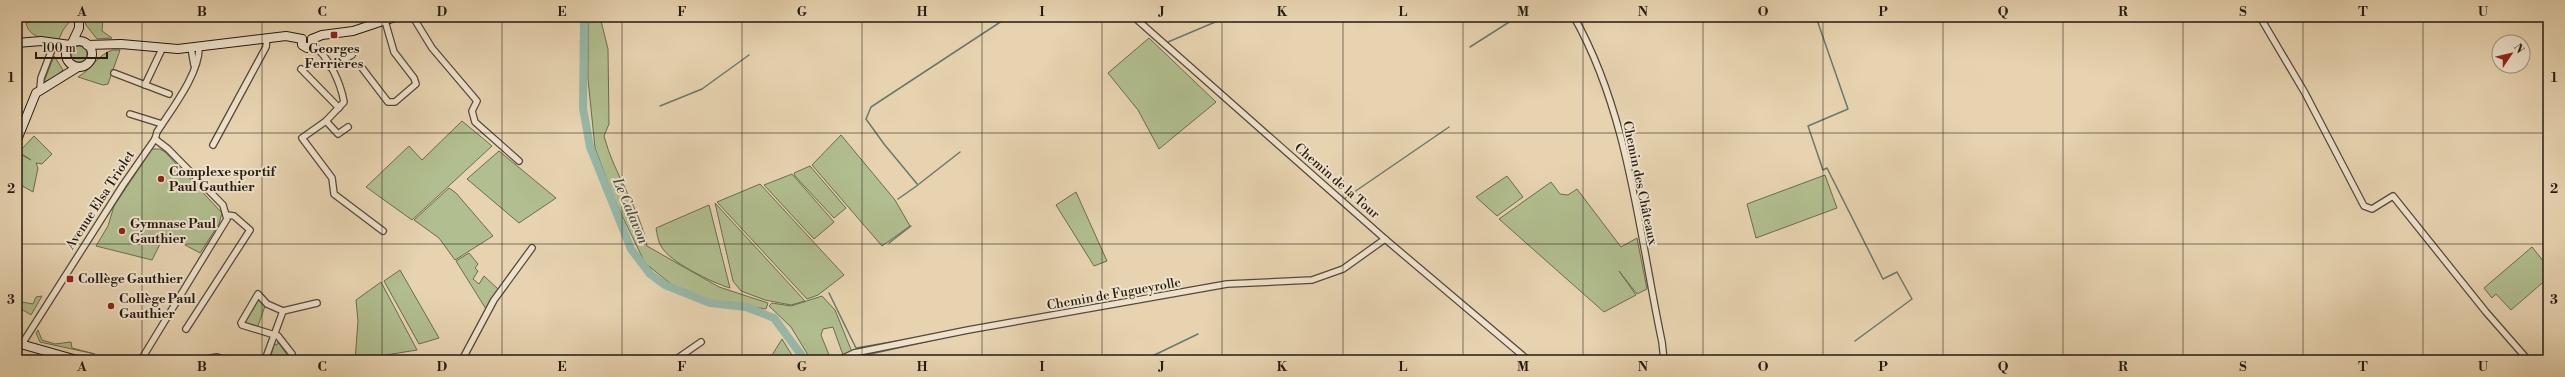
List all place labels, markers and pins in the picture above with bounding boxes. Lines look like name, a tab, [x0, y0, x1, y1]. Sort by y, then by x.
marker: Georges Ferrières	[329, 30, 339, 40]
place label: Georges Ferrières	[305, 41, 364, 72]
place label: Complexe sportif Paul Gauthier	[169, 164, 276, 195]
marker: Complexe sportif Paul Gauthier	[156, 174, 166, 184]
place label: Gymnase Paul Gauthier	[130, 216, 217, 247]
marker: Gymnase Paul Gauthier	[117, 226, 127, 236]
place label: Collège Gauthier	[78, 271, 183, 287]
marker: Collège Gauthier	[65, 274, 75, 284]
place label: Collège Paul Gauthier	[119, 291, 196, 322]
marker: Collège Paul Gauthier	[106, 301, 116, 311]

